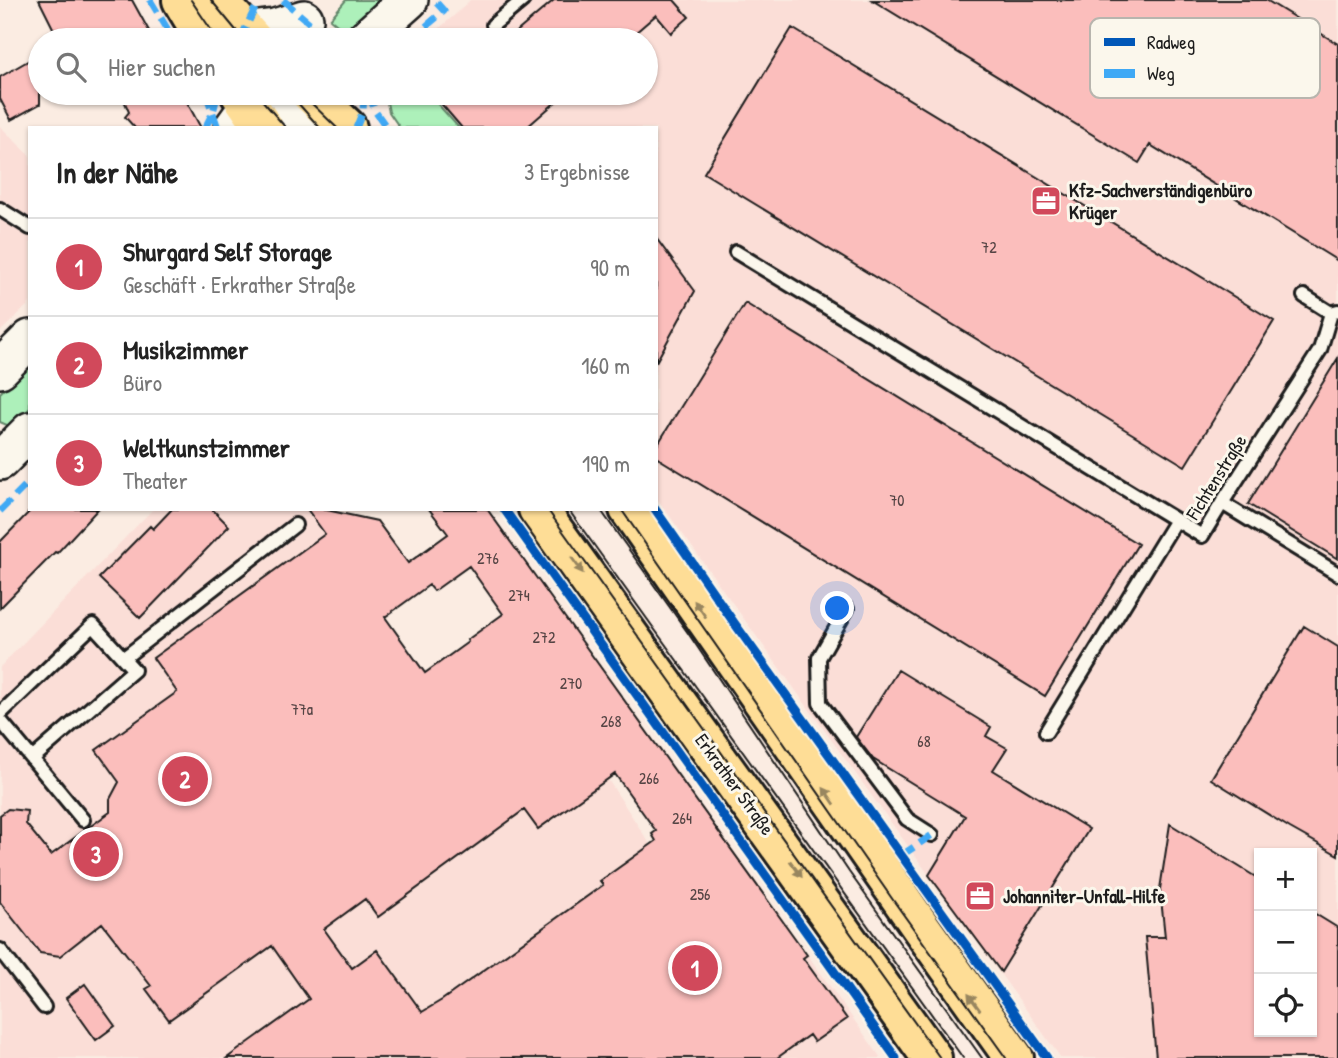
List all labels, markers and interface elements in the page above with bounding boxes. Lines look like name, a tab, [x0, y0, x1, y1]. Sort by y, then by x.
legend	[1090, 18, 1320, 98]
search box	[28, 28, 658, 105]
text: Radweg	[1147, 29, 1195, 55]
icon: search	[52, 48, 90, 86]
text: Hier suchen	[108, 49, 216, 84]
text: Weg	[1147, 60, 1175, 86]
text: In der Nähe	[56, 152, 178, 192]
text: 3 Ergebnisse	[524, 156, 630, 187]
place label: Kfz-Sachverständigenbüro Krüger	[1069, 177, 1252, 226]
office icon: Kfz-Sachverständigenbüro Krüger	[1029, 184, 1063, 218]
text: Shurgard Self Storage	[123, 234, 332, 269]
house number: 72	[981, 236, 997, 258]
text: 1	[75, 252, 83, 283]
text: 90 m	[590, 252, 630, 283]
text: Geschäft · Erkrather Straße	[123, 269, 356, 300]
text: Musikzimmer	[123, 332, 248, 367]
text: 2	[74, 350, 84, 381]
text: 160 m	[581, 350, 630, 381]
text: Büro	[123, 367, 162, 398]
street label: Fichtenstraße	[1179, 429, 1253, 525]
text: Weltkunstzimmer	[123, 430, 290, 465]
text: 3	[74, 448, 84, 479]
text: 190 m	[582, 448, 630, 479]
text: Theater	[123, 465, 188, 496]
house number: 70	[889, 489, 905, 511]
house number: 276	[477, 547, 499, 569]
one-way arrow	[570, 556, 584, 574]
house number: 274	[508, 584, 530, 606]
your location	[820, 591, 854, 625]
one-way arrow	[693, 600, 707, 618]
house number: 272	[533, 626, 556, 648]
house number: 270	[560, 672, 582, 694]
house number: 77a	[291, 698, 313, 720]
house number: 268	[601, 710, 621, 732]
street label: Erkrather Straße	[689, 728, 781, 840]
house number: 68	[917, 730, 931, 752]
pin: 2	[162, 753, 208, 805]
house number: 266	[639, 767, 659, 789]
one-way arrow	[822, 787, 836, 805]
house number: 264	[672, 807, 692, 829]
pin: 3	[73, 828, 119, 880]
map controls	[1254, 848, 1317, 1037]
button: +	[1254, 848, 1317, 911]
one-way arrow	[789, 860, 803, 878]
office icon: Johanniter-Unfall-Hilfe	[963, 879, 997, 913]
house number: 256	[690, 883, 710, 905]
place label: Johanniter-Unfall-Hilfe	[1003, 883, 1166, 909]
button: −	[1254, 911, 1317, 974]
pin: 1	[672, 942, 718, 994]
button: locate	[1254, 974, 1317, 1037]
one-way arrow	[967, 993, 981, 1011]

